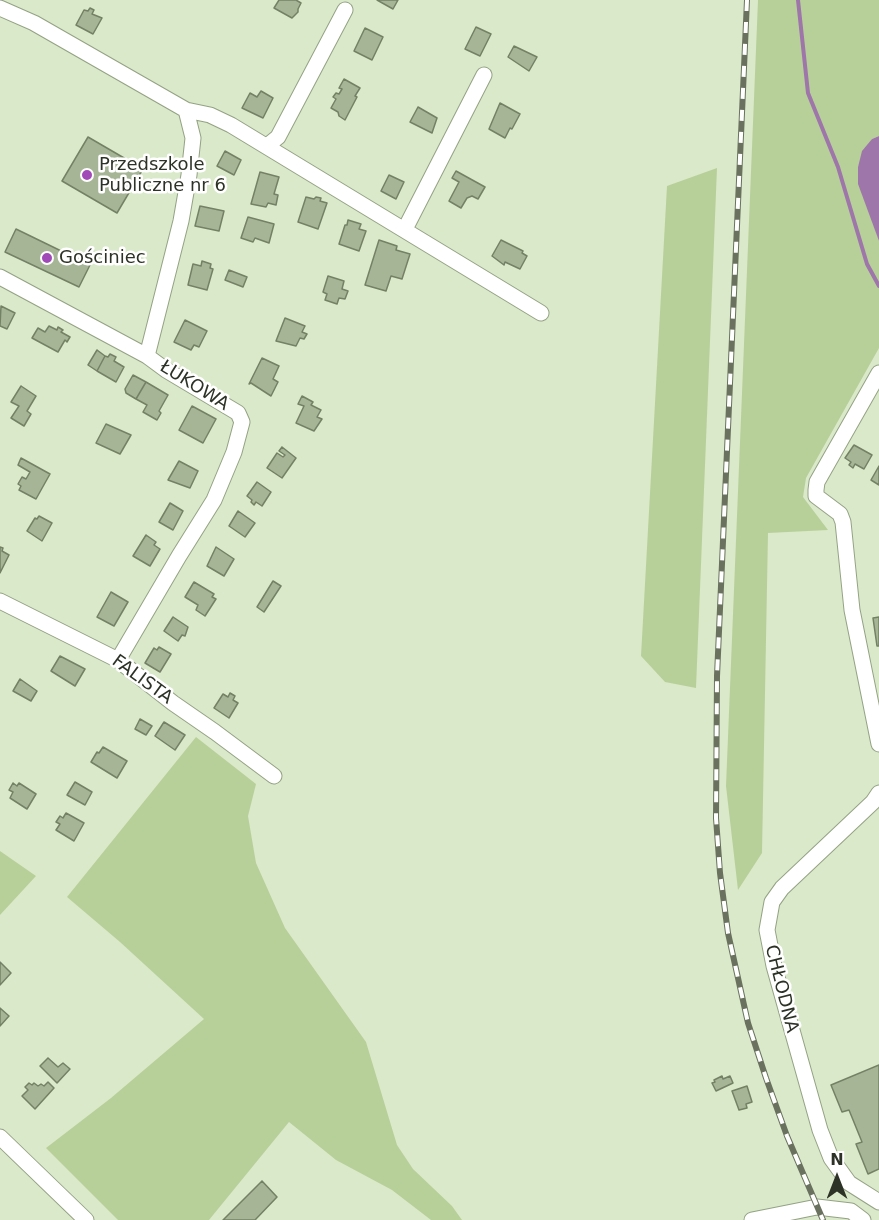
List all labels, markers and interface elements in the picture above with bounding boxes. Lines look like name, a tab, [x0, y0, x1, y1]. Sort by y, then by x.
place label: Przedszkole Publiczne nr 6	[99, 154, 226, 196]
marker: Przedszkole Publiczne nr 6	[80, 168, 94, 182]
place label: Gościniec	[59, 247, 146, 269]
marker: Gościniec	[40, 251, 54, 265]
street label: ŁUKOWA	[155, 356, 233, 416]
street label: FALISTA	[107, 651, 177, 709]
street label: CHŁODNA	[760, 943, 802, 1035]
north arrow	[807, 1148, 867, 1208]
text: N	[830, 1150, 844, 1169]

